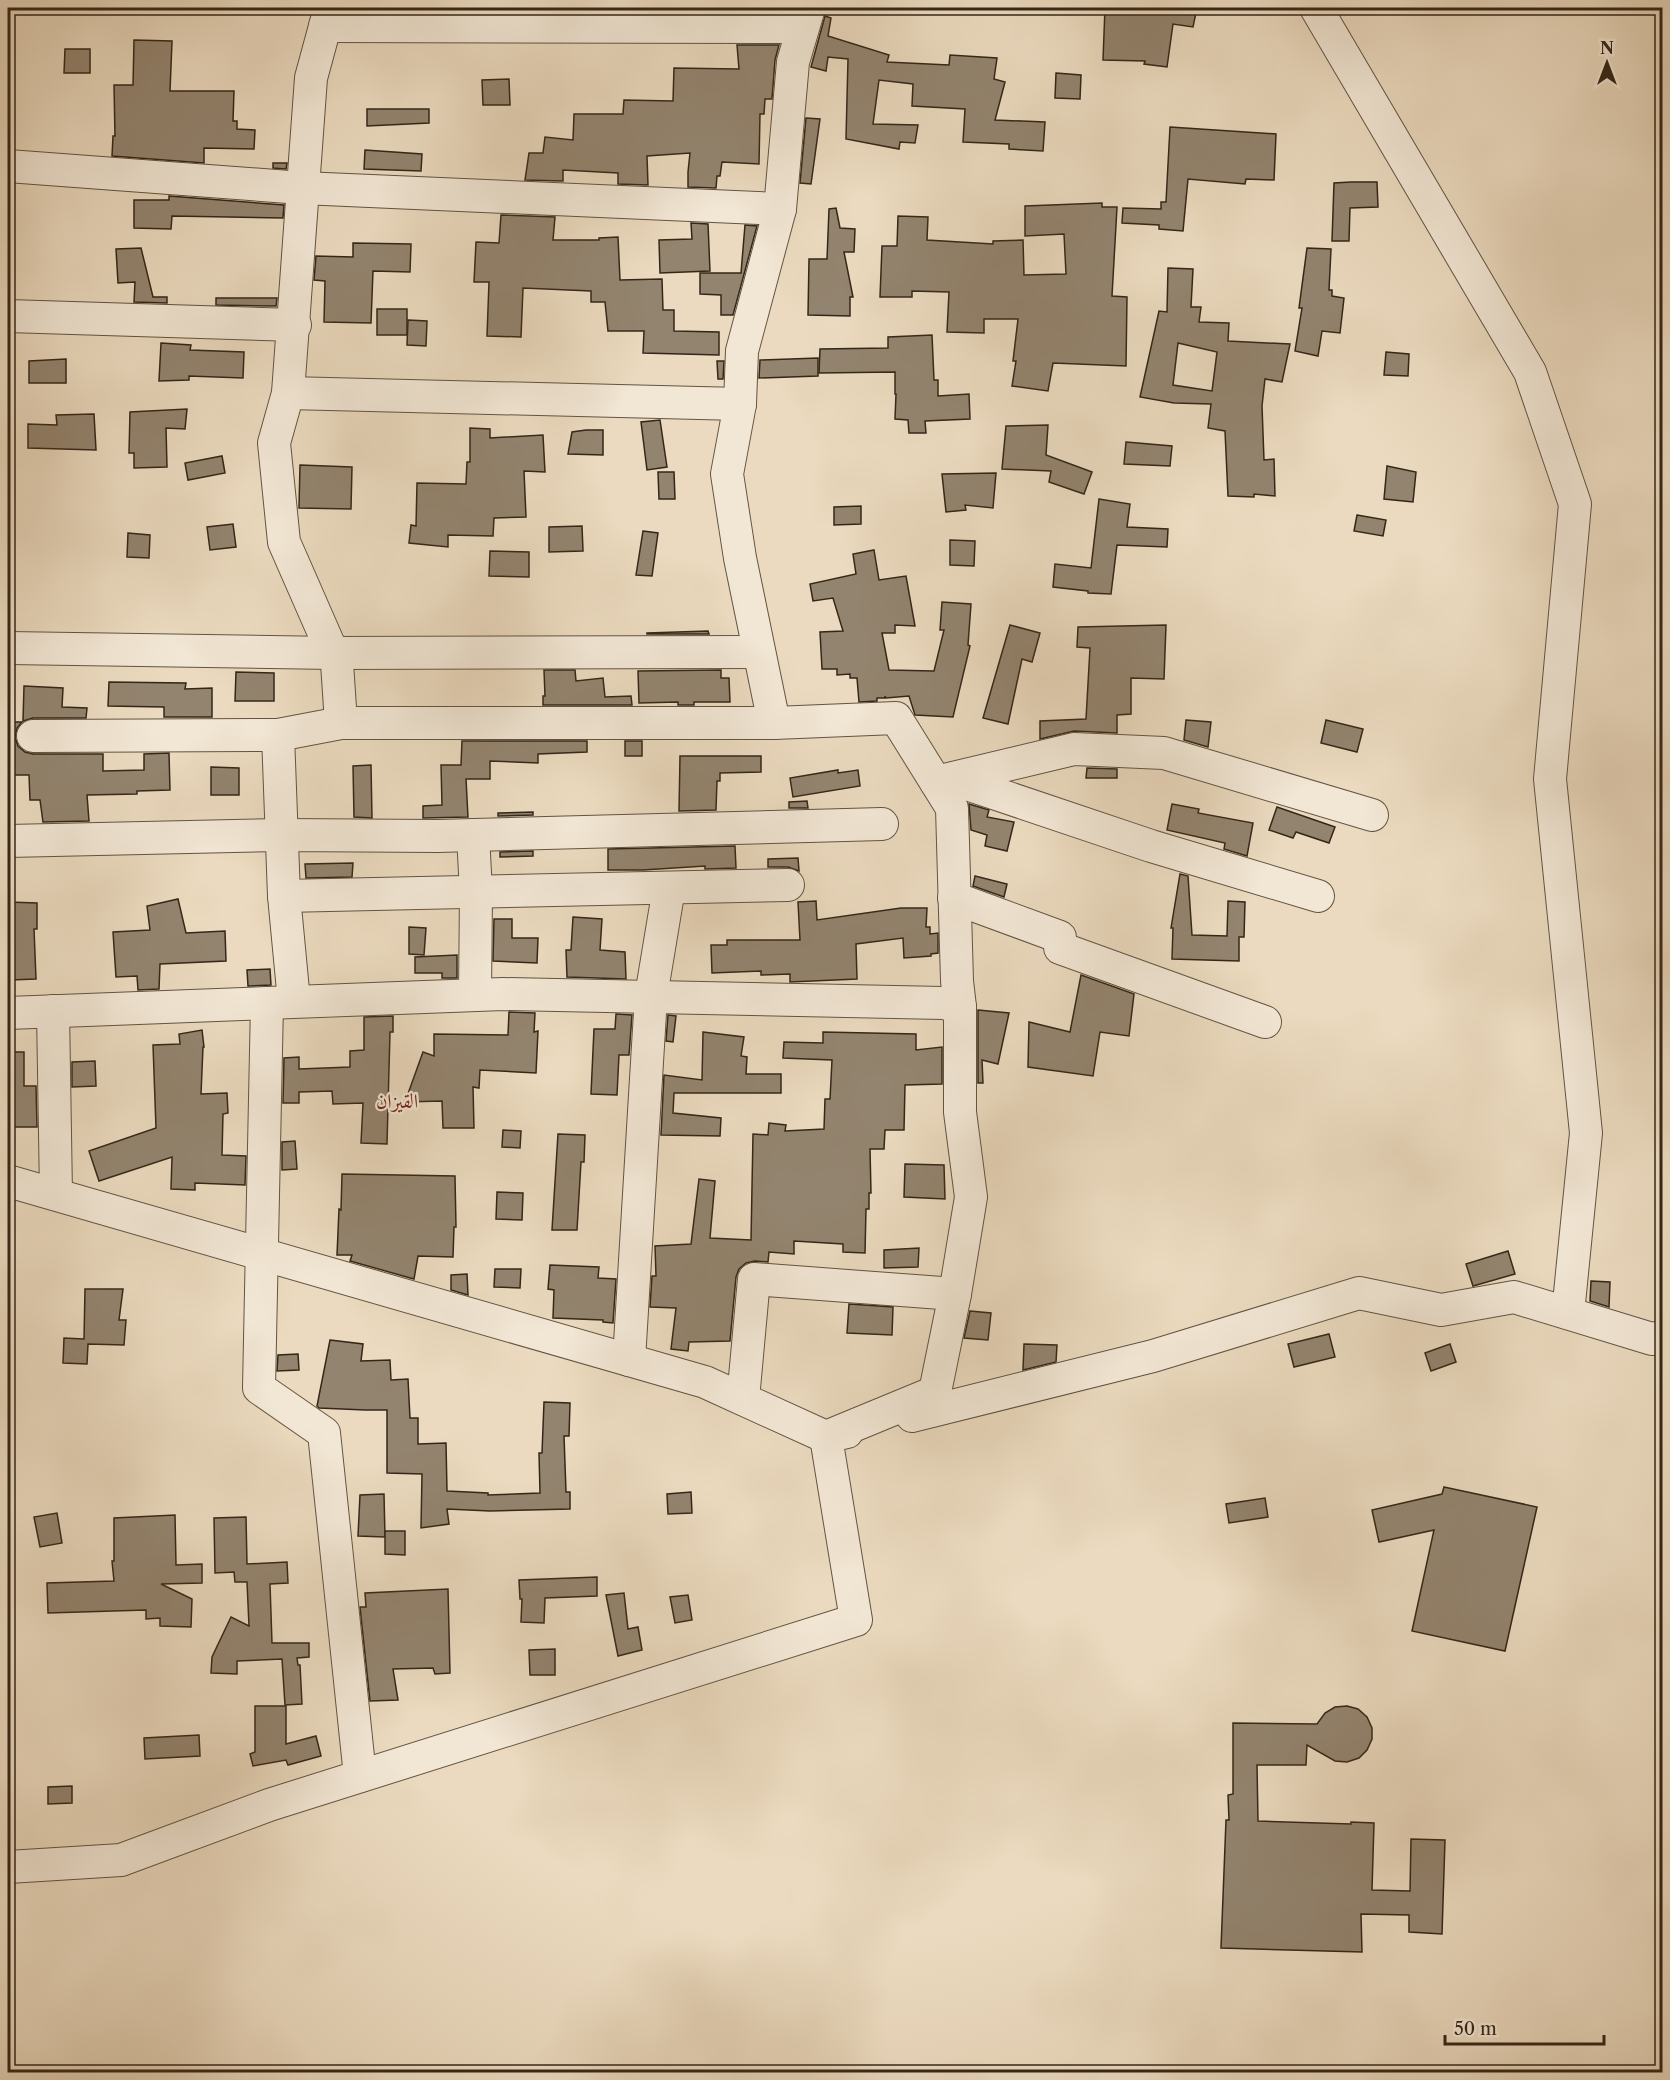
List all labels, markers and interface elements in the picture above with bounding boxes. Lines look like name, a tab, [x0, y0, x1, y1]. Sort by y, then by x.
north arrow	[1577, 33, 1637, 93]
text: N	[1600, 38, 1614, 58]
district label: القيزان	[376, 1089, 418, 1113]
scale bar	[1445, 2008, 1604, 2046]
text: 50 m	[1454, 2018, 1497, 2040]

